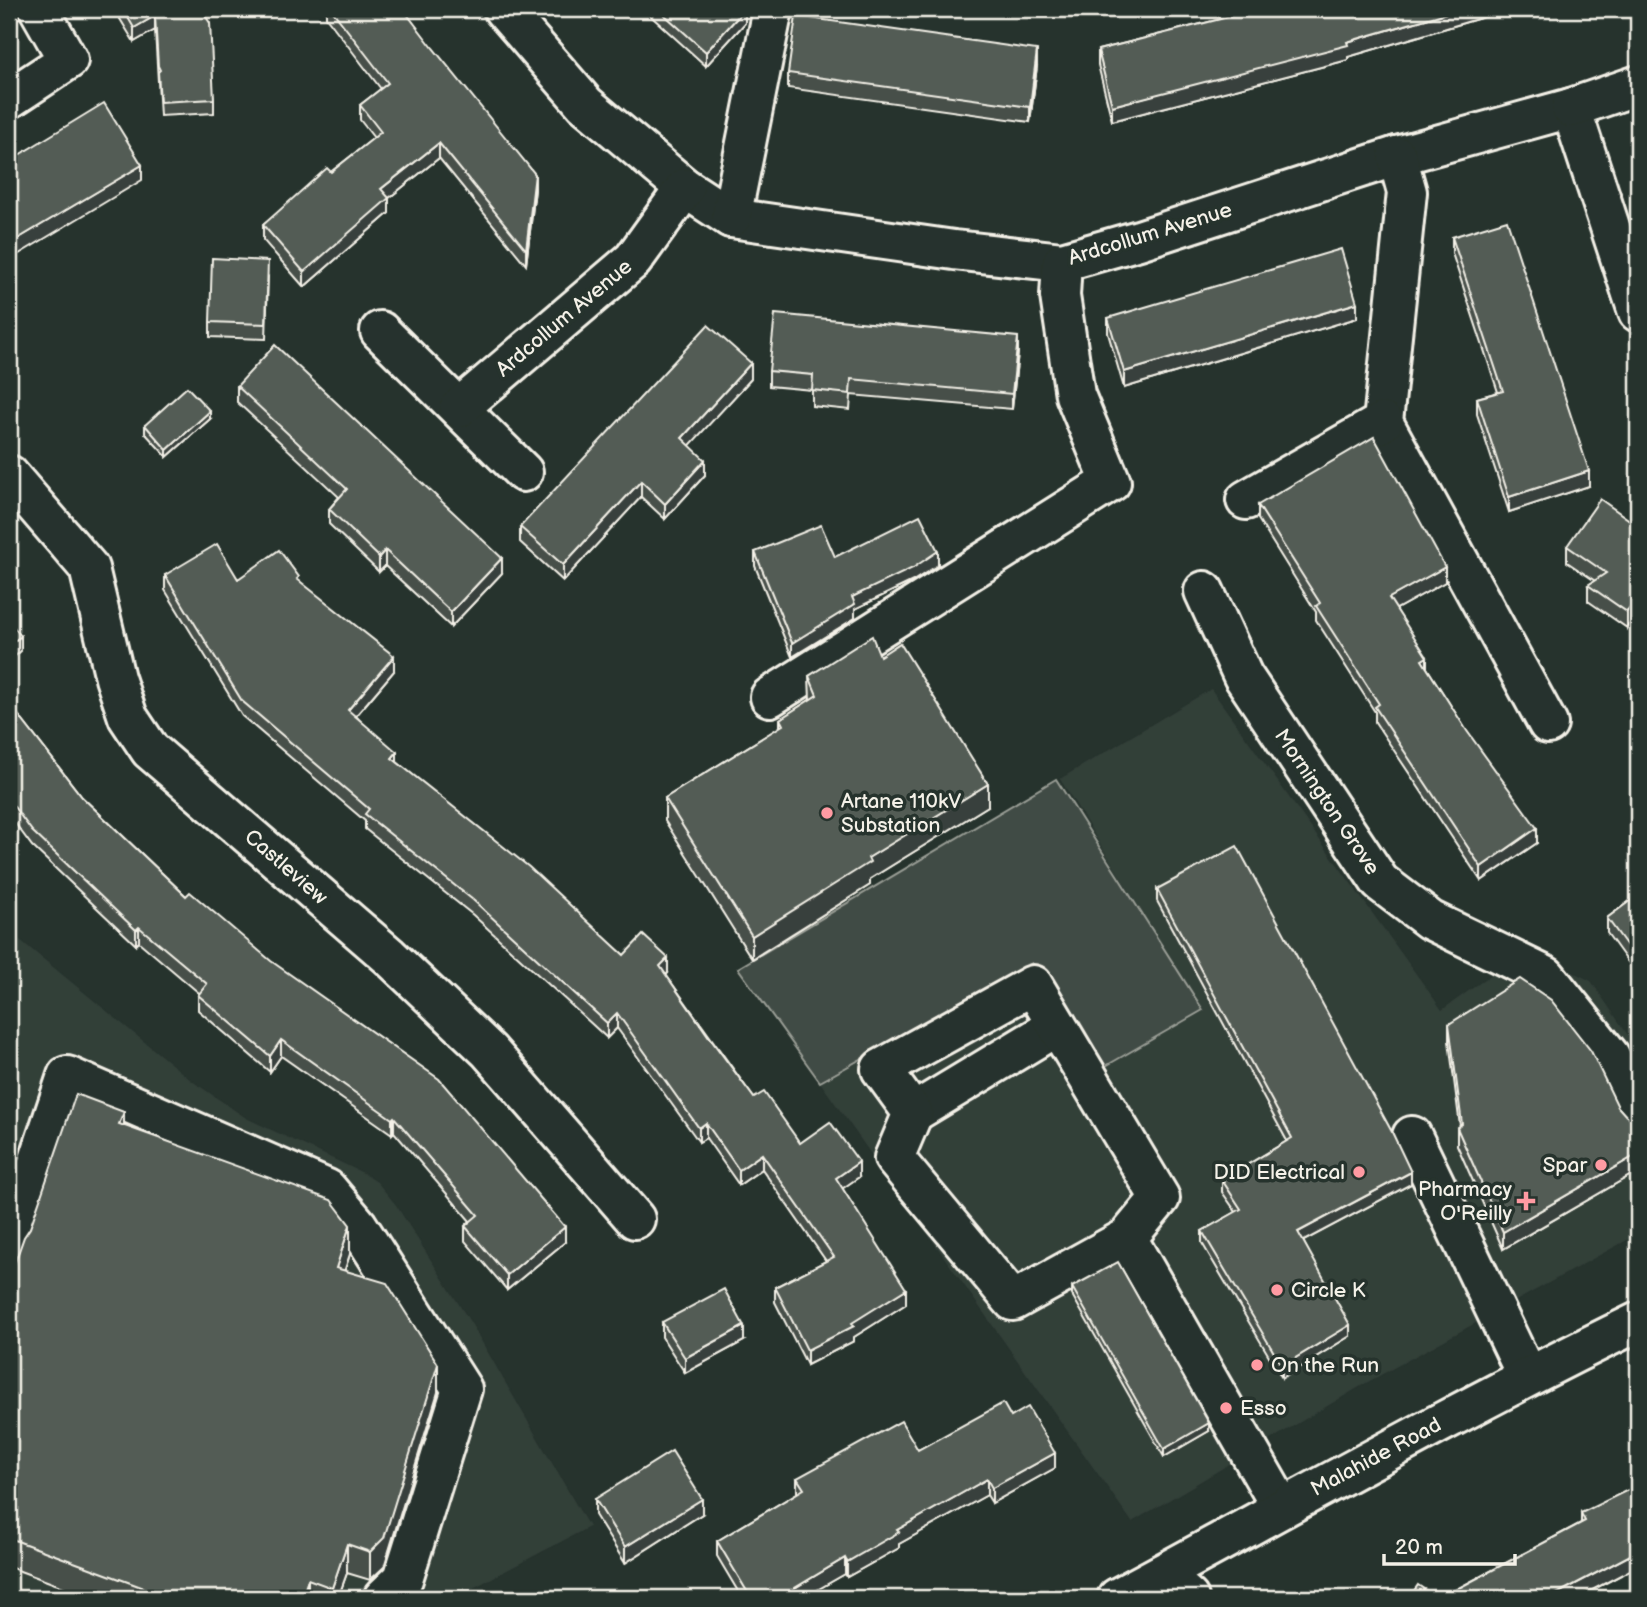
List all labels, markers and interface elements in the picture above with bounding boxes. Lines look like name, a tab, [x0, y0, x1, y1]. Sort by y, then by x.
street label: Ardcollum Avenue	[1065, 197, 1235, 271]
street label: Ardcollum Avenue	[491, 254, 637, 382]
street label: Mornington Grove	[1269, 724, 1385, 880]
place label: Artane 110kV Substation	[841, 789, 961, 838]
marker: Artane 110kV Substation	[819, 805, 835, 821]
street label: Castleview	[239, 824, 333, 910]
place label: Spar	[1543, 1153, 1587, 1178]
marker: Spar	[1593, 1157, 1609, 1173]
place label: DID Electrical	[1214, 1160, 1345, 1185]
marker: DID Electrical	[1351, 1164, 1367, 1180]
place label: Pharmacy O'Reilly	[1418, 1177, 1513, 1226]
marker: Pharmacy O'Reilly	[1518, 1193, 1534, 1209]
place label: Circle K	[1291, 1278, 1366, 1303]
marker: Circle K	[1269, 1282, 1285, 1298]
place label: On the Run	[1271, 1353, 1379, 1378]
marker: On the Run	[1249, 1357, 1265, 1373]
place label: Esso	[1240, 1396, 1287, 1421]
marker: Esso	[1218, 1400, 1234, 1416]
street label: Malahide Road	[1307, 1412, 1445, 1502]
scale bar	[1384, 1523, 1516, 1567]
text: 20 m	[1395, 1535, 1443, 1560]

